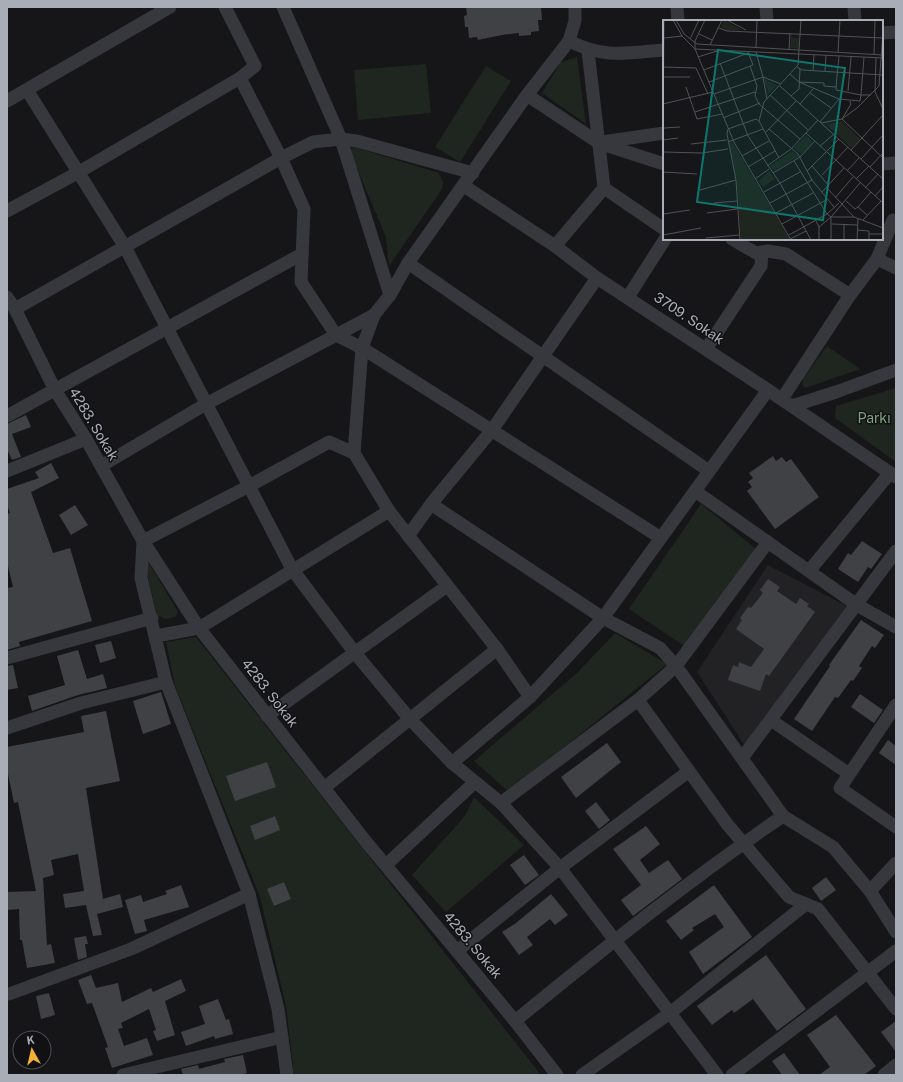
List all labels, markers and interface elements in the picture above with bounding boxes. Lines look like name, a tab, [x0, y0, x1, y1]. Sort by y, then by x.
inset map	[663, 20, 883, 240]
street label: 3709. Sokak	[651, 289, 727, 347]
street label: 4283. Sokak	[66, 385, 122, 463]
park label: Parkı	[857, 410, 891, 426]
street label: 4283. Sokak	[238, 656, 302, 730]
street label: 4283. Sokak	[441, 908, 506, 982]
north arrow	[12, 1030, 52, 1070]
text: K	[26, 1034, 35, 1047]

